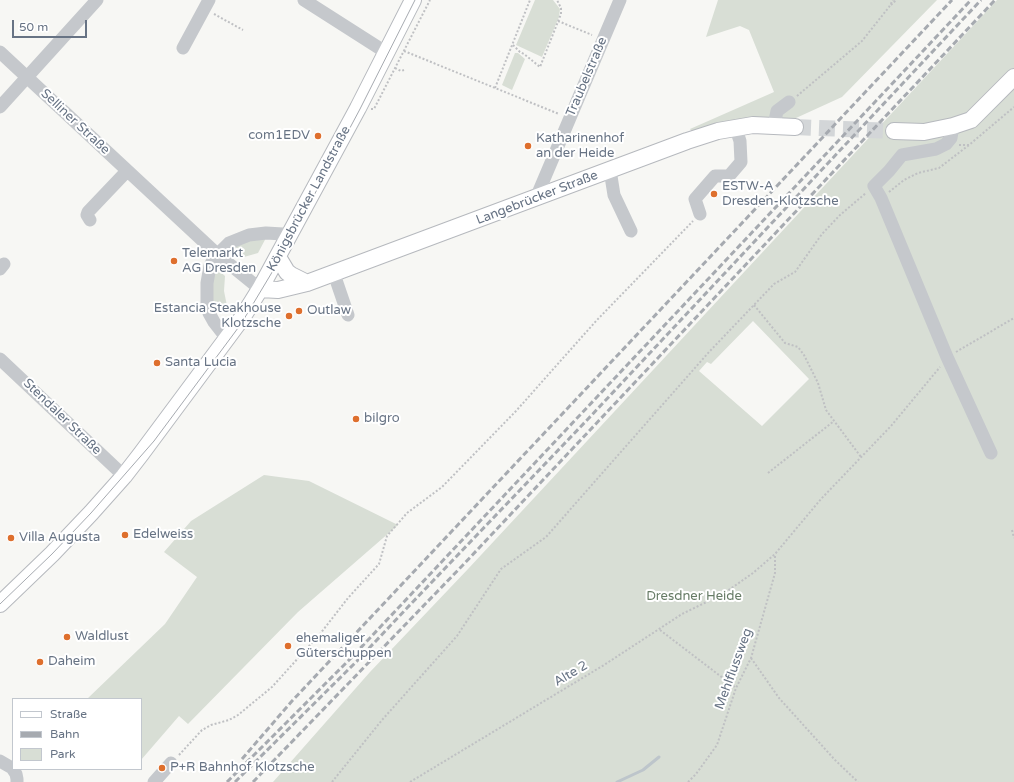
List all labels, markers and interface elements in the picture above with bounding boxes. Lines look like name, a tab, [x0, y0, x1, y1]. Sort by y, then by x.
scale bar	[14, 12, 89, 38]
text: 50 m	[19, 20, 48, 34]
street label: Traubelstraße	[563, 35, 611, 119]
street label: Selliner Straße	[37, 86, 113, 158]
street label: Königsbrücker Landstraße	[264, 124, 354, 274]
place label: com1EDV	[248, 128, 310, 144]
marker: com1EDV	[313, 131, 323, 141]
place label: Katharinenhof an der Heide	[536, 131, 624, 162]
marker: Katharinenhof an der Heide	[523, 141, 533, 151]
street label: Langebrücker Straße	[474, 168, 600, 228]
place label: ESTW-A Dresden-Klotzsche	[722, 179, 838, 210]
marker: ESTW-A Dresden-Klotzsche	[709, 189, 719, 199]
place label: Telemarkt AG Dresden	[182, 246, 256, 277]
marker: Telemarkt AG Dresden	[169, 256, 179, 266]
place label: Estancia Steakhouse Klotzsche	[154, 301, 281, 332]
place label: Outlaw	[307, 303, 351, 319]
marker: Outlaw	[294, 306, 304, 316]
marker: Estancia Steakhouse Klotzsche	[284, 311, 294, 321]
place label: Santa Lucia	[165, 355, 237, 371]
marker: Santa Lucia	[152, 358, 162, 368]
street label: Stendaler Straße	[20, 376, 104, 458]
place label: bilgro	[364, 411, 400, 427]
marker: bilgro	[351, 414, 361, 424]
place label: Edelweiss	[133, 527, 193, 543]
place label: Villa Augusta	[19, 530, 100, 546]
marker: Edelweiss	[120, 530, 130, 540]
marker: Villa Augusta	[6, 533, 16, 543]
park label: Dresdner Heide	[646, 589, 742, 605]
street label: Mehlflussweg	[712, 626, 756, 712]
place label: Waldlust	[75, 629, 129, 645]
place label: ehemaliger Güterschuppen	[296, 631, 392, 662]
marker: Waldlust	[62, 632, 72, 642]
marker: ehemaliger Güterschuppen	[283, 641, 293, 651]
place label: Daheim	[48, 654, 95, 670]
marker: Daheim	[35, 657, 45, 667]
street label: Alte 2	[551, 658, 591, 690]
legend	[12, 698, 142, 770]
text: Straße	[50, 707, 87, 721]
text: Bahn	[50, 727, 80, 741]
text: Park	[50, 747, 76, 761]
place label: P+R Bahnhof Klotzsche	[170, 760, 315, 776]
marker: P+R Bahnhof Klotzsche	[157, 763, 167, 773]

